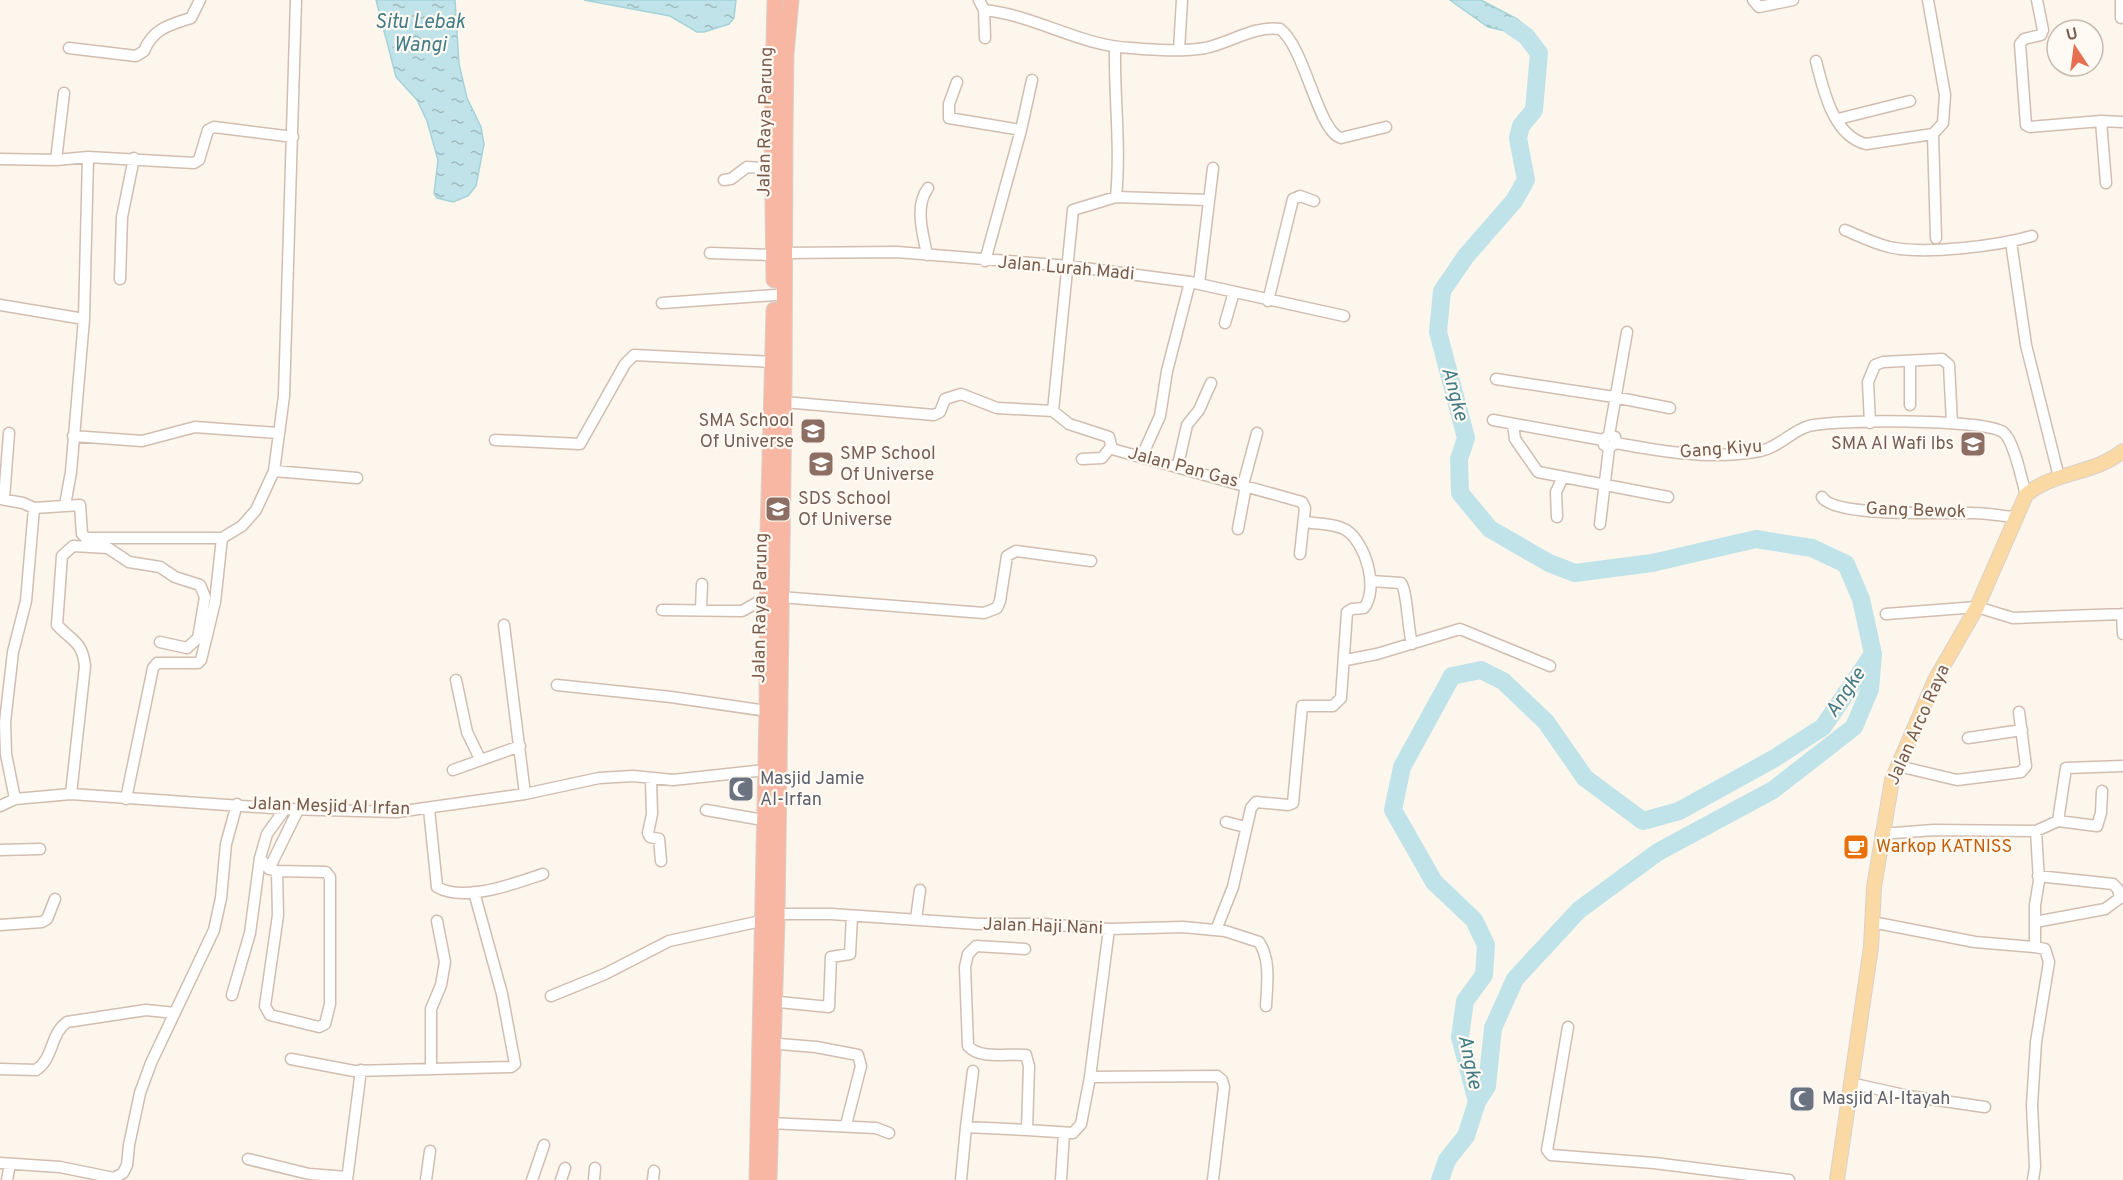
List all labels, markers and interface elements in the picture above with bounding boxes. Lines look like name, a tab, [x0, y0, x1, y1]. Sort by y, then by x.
water label: Situ Lebak Wangi	[375, 10, 466, 59]
north arrow	[2045, 18, 2105, 78]
text: U	[2064, 24, 2080, 46]
street label: Jalan Raya Parung	[753, 47, 779, 197]
street label: Jalan Lurah Madi	[997, 252, 1135, 286]
water label: Angke	[1434, 364, 1474, 424]
place label: SMA School Of Universe	[698, 410, 794, 454]
school or university icon: SMA School Of Universe	[798, 416, 828, 446]
school or university icon: SMA Al Wafi Ibs	[1958, 429, 1988, 459]
place label: SMA Al Wafi Ibs	[1831, 433, 1954, 456]
street label: Gang Kiyu	[1679, 436, 1763, 464]
street label: Jalan Pan Gas	[1125, 442, 1241, 494]
place label: SMP School Of Universe	[840, 443, 936, 487]
school or university icon: SMP School Of Universe	[806, 449, 836, 479]
place label: SDS School Of Universe	[798, 488, 892, 532]
school or university icon: SDS School Of Universe	[763, 494, 793, 524]
street label: Gang Bewok	[1865, 498, 1967, 524]
street label: Jalan Raya Parung	[748, 533, 774, 683]
street label: Jalan Arco Raya	[1882, 661, 1956, 789]
water label: Angke	[1820, 663, 1872, 723]
place label: Masjid Jamie Al-Irfan	[760, 768, 864, 812]
mosque icon: Masjid Jamie Al-Irfan	[726, 774, 756, 804]
street label: Jalan Mesjid Al Irfan	[247, 793, 411, 821]
cafe icon: Warkop KATNISS	[1841, 832, 1871, 862]
place label: Warkop KATNISS	[1876, 836, 2012, 859]
street label: Jalan Haji Nani	[983, 913, 1103, 941]
water label: Angke	[1451, 1033, 1488, 1092]
mosque icon: Masjid Al-Itayah	[1787, 1084, 1817, 1114]
place label: Masjid Al-Itayah	[1822, 1088, 1950, 1111]

